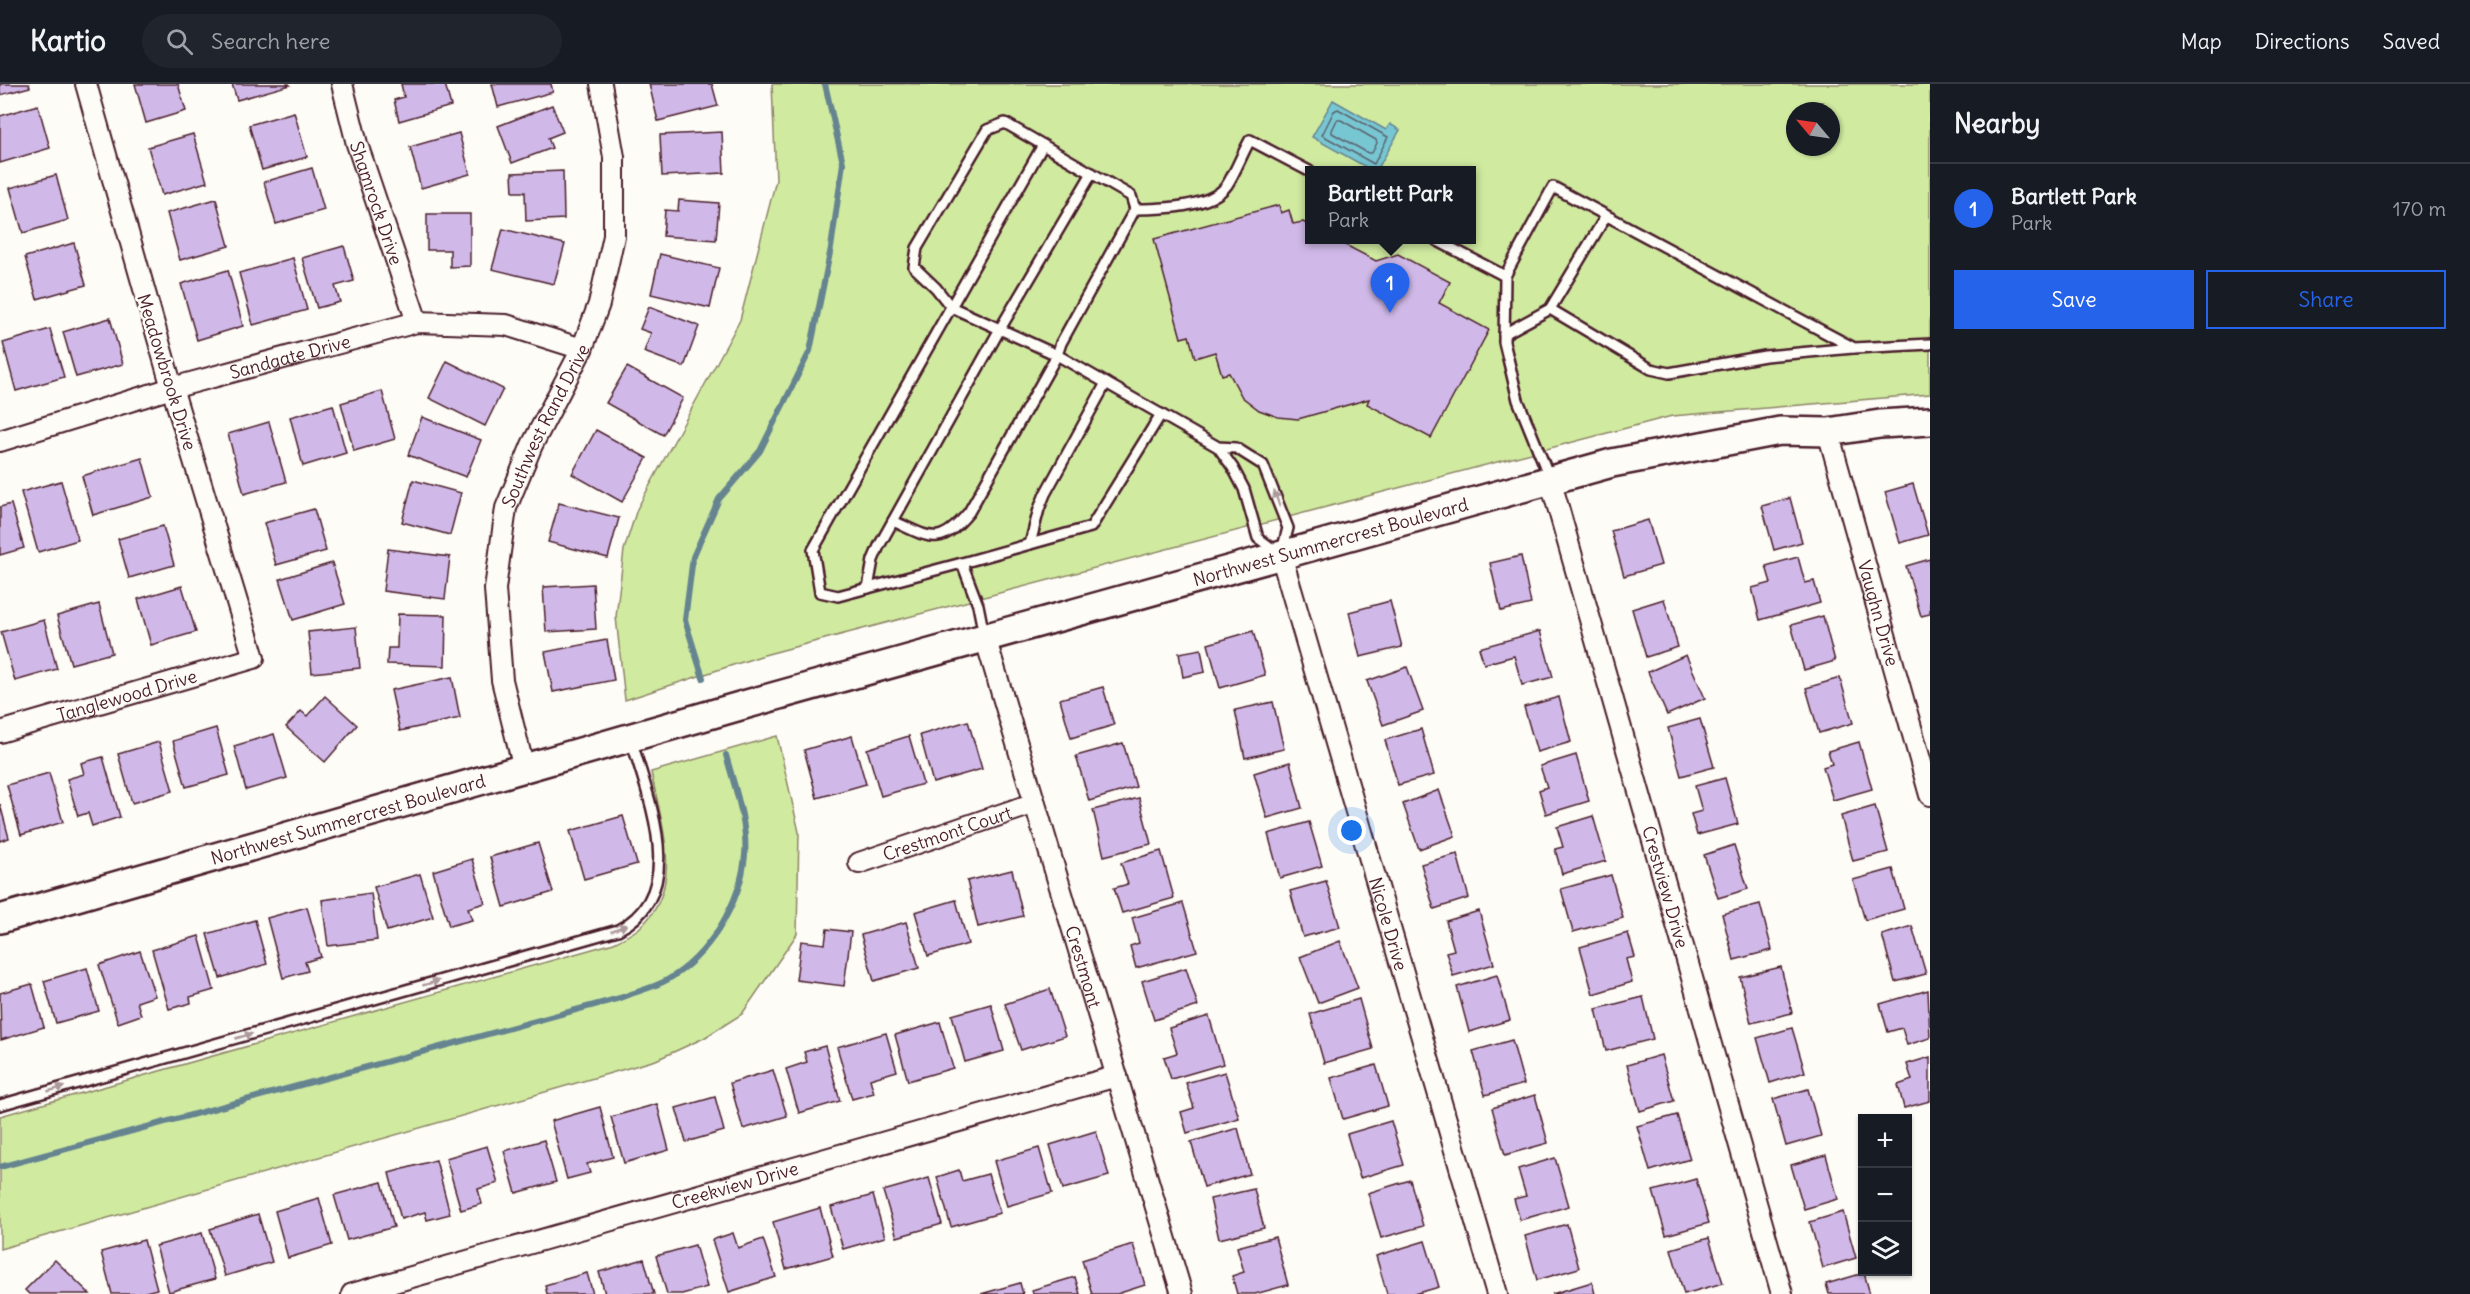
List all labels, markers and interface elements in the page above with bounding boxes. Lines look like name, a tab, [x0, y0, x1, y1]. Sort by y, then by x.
search box	[142, 14, 562, 68]
text: Kartio	[30, 23, 106, 59]
icon: search	[163, 25, 196, 58]
text: Search here	[211, 27, 330, 55]
text: Map	[2181, 28, 2222, 55]
text: Directions	[2255, 28, 2349, 55]
text: Saved	[2382, 28, 2440, 55]
north arrow	[1786, 102, 1840, 156]
text: Nearby	[1954, 107, 2040, 140]
street label: Shamrock Drive	[345, 138, 408, 268]
popup	[1305, 166, 1476, 244]
text: Bartlett Park	[1328, 179, 1453, 207]
text: Bartlett Park	[2011, 182, 2137, 210]
text: 1	[1970, 196, 1977, 221]
text: 170 m	[2393, 196, 2446, 221]
text: Park	[1328, 207, 1369, 232]
text: Park	[2011, 210, 2052, 235]
pin: 1	[1370, 264, 1410, 313]
button: Save	[1954, 270, 2194, 329]
button: Share	[2206, 270, 2446, 329]
street label: Meadowbrook Drive	[132, 291, 202, 453]
street label: Sandgate Drive	[227, 329, 353, 384]
street label: Southwest Rand Drive	[496, 340, 594, 511]
one-way arrow	[1272, 490, 1282, 508]
street label: Northwest Summercrest Boulevard	[1190, 492, 1471, 591]
street label: Vaughn Drive	[1853, 557, 1905, 669]
street label: Tanglewood Drive	[54, 664, 199, 726]
street label: Northwest Summercrest Boulevard	[208, 768, 488, 869]
street label: Crestmont Court	[879, 800, 1015, 866]
your location	[1337, 816, 1366, 845]
street label: Crestview Drive	[1638, 823, 1694, 951]
street label: Nicole Drive	[1364, 874, 1413, 973]
one-way arrow	[610, 923, 628, 933]
street label: Crestmont	[1061, 923, 1107, 1010]
one-way arrow	[422, 978, 440, 987]
one-way arrow	[235, 1031, 253, 1040]
one-way arrow	[47, 1084, 65, 1094]
map controls	[1858, 1114, 1912, 1276]
button: +	[1858, 1114, 1912, 1168]
street label: Creekview Drive	[669, 1156, 801, 1214]
button: −	[1858, 1168, 1912, 1222]
button: layers	[1858, 1222, 1912, 1276]

